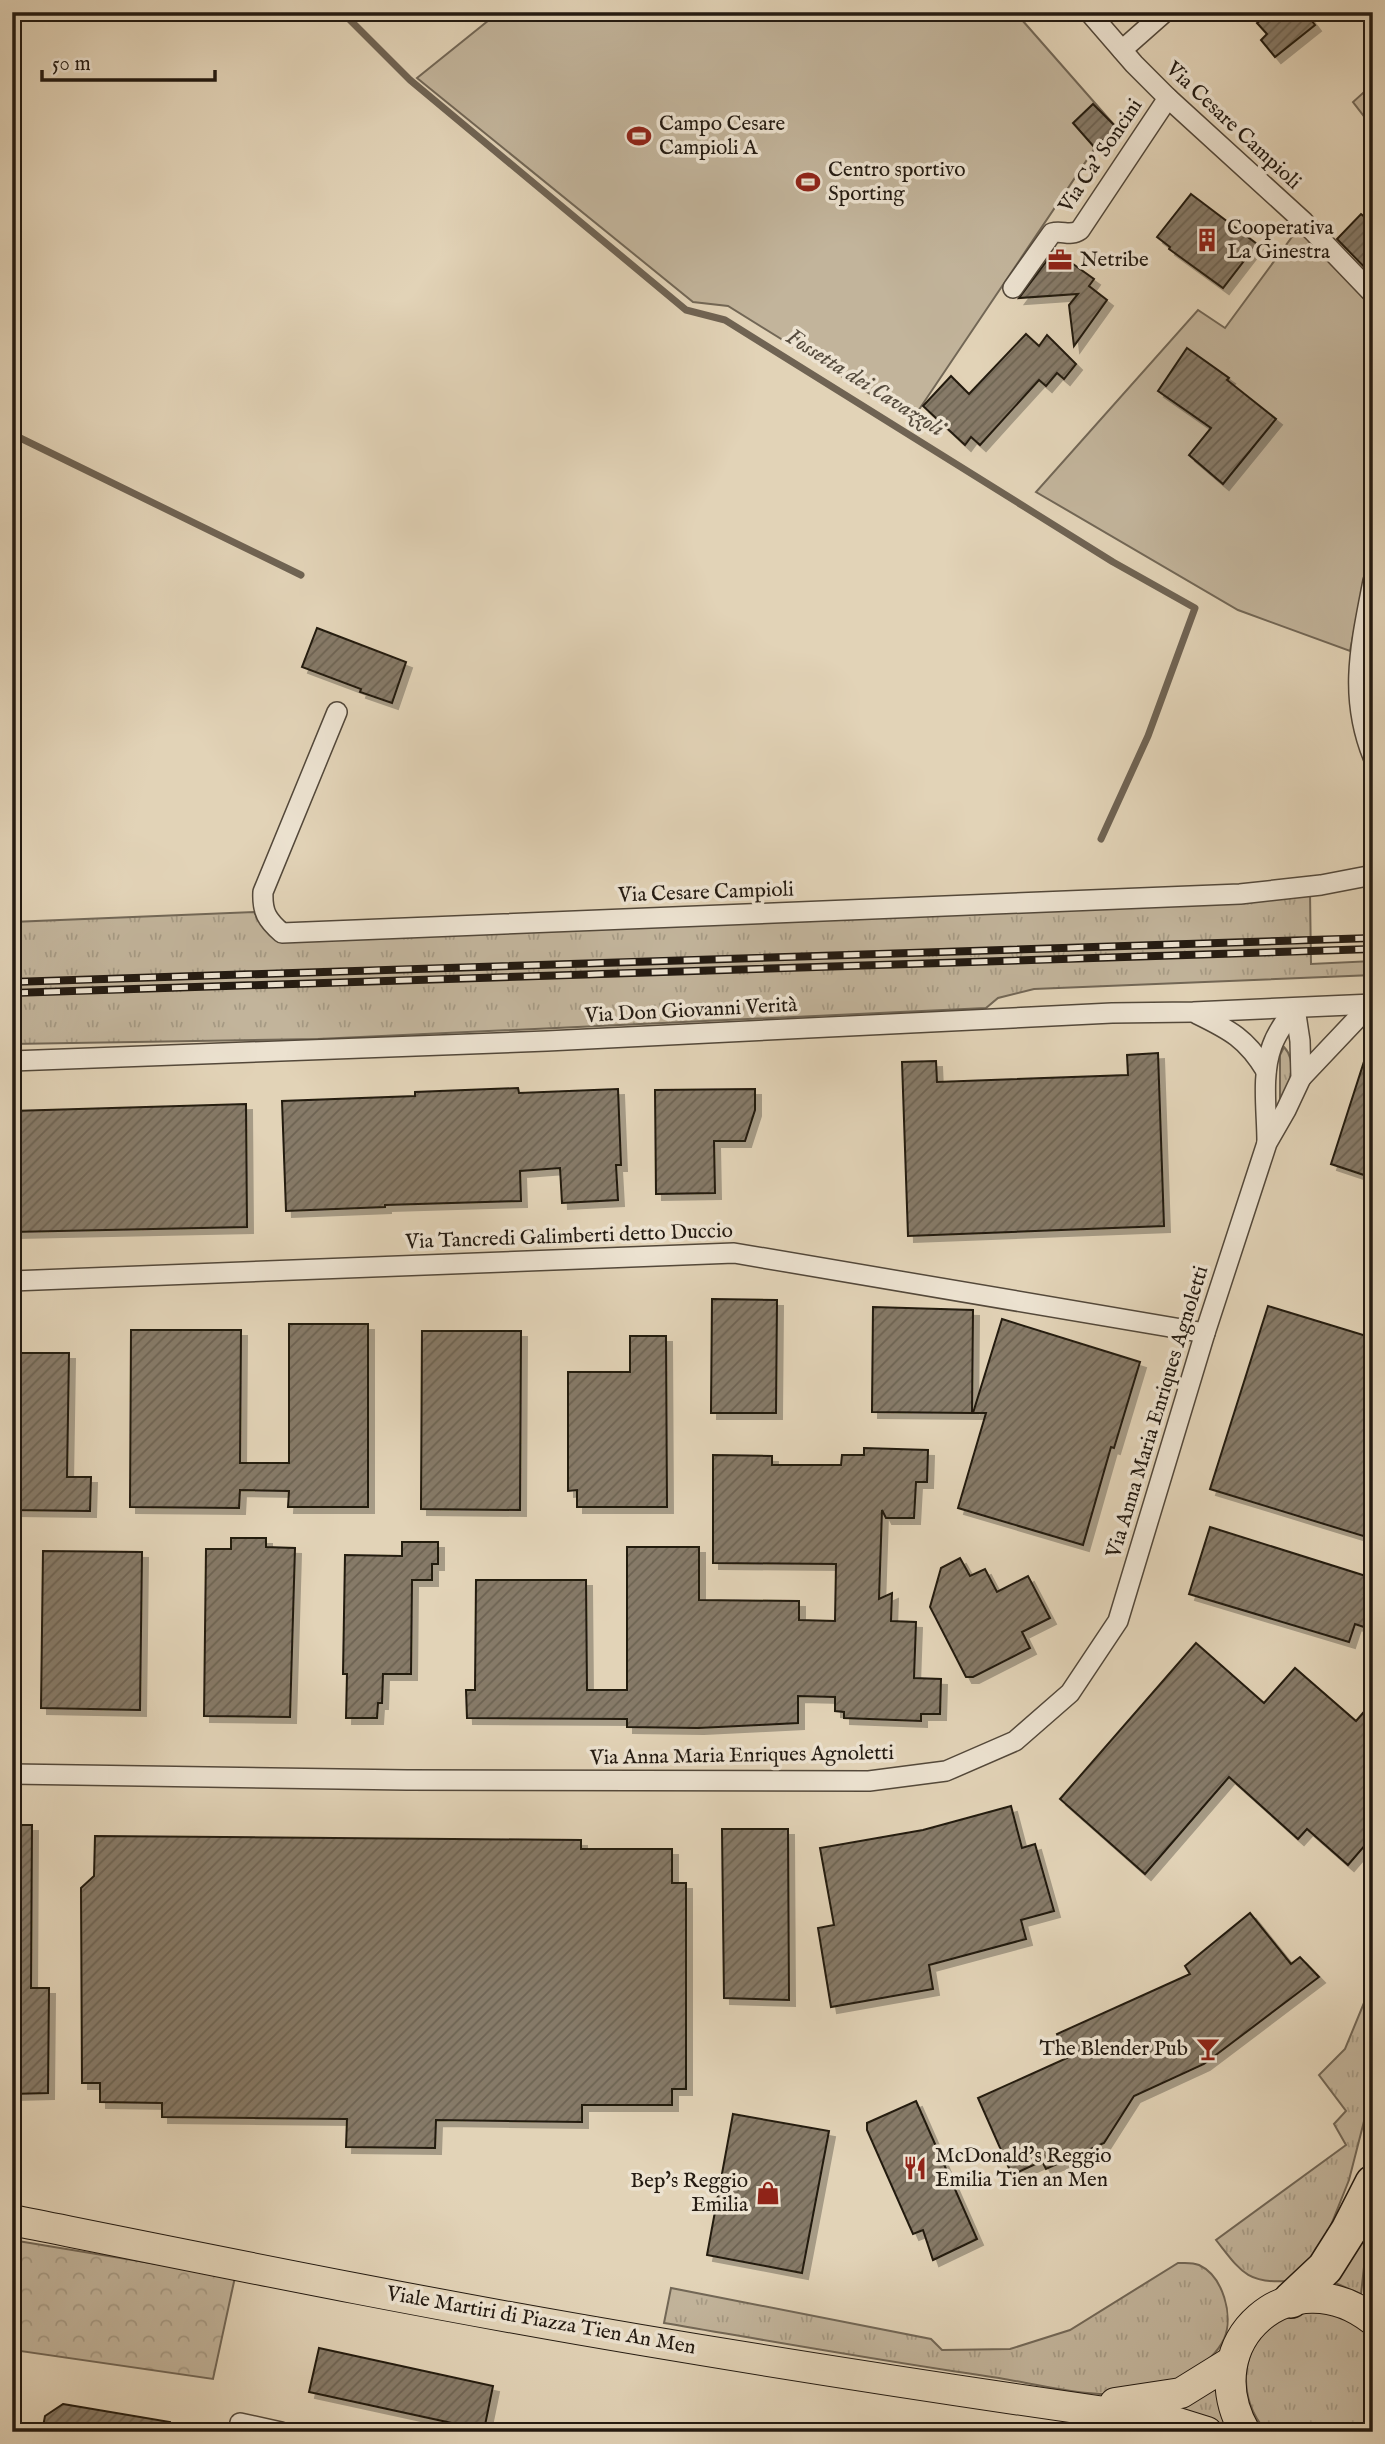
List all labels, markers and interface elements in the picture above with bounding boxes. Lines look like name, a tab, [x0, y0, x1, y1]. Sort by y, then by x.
scale bar	[42, 38, 215, 82]
text: 50 m	[52, 51, 91, 78]
street label: Via Cesare Campioli	[1159, 56, 1306, 196]
street label: Via Ca' Soncini	[1052, 94, 1149, 219]
place label: Campo Cesare Campioli A	[659, 111, 785, 162]
sports icon: Campo Cesare Campioli A	[625, 122, 653, 150]
place label: Centro sportivo Sporting	[828, 157, 965, 208]
sports icon: Centro sportivo Sporting	[794, 168, 822, 196]
place label: Cooperativa La Ginestra	[1227, 215, 1334, 266]
building icon: Cooperativa La Ginestra	[1193, 226, 1221, 254]
office icon: Netribe	[1046, 246, 1074, 274]
place label: Netribe	[1080, 247, 1149, 274]
water label: Fossetta dei Cavazzoli	[780, 323, 951, 444]
street label: Via Cesare Campioli	[617, 876, 794, 910]
street label: Via Don Giovanni Verità	[583, 992, 799, 1030]
street label: Via Tancredi Galimberti detto Duccio	[404, 1218, 733, 1256]
street label: Via Anna Maria Enriques Agnoletti	[1100, 1263, 1215, 1562]
street label: Via Anna Maria Enriques Agnoletti	[589, 1740, 894, 1772]
bar icon: The Blender Pub	[1194, 2035, 1222, 2063]
place label: The Blender Pub	[1040, 2036, 1188, 2063]
place label: McDonald's Reggio Emilia Tien an Men	[935, 2143, 1111, 2194]
restaurant icon: McDonald's Reggio Emilia Tien an Men	[901, 2154, 929, 2182]
place label: Bep's Reggio Emilia	[630, 2168, 749, 2219]
shop icon: Bep's Reggio Emilia	[754, 2179, 782, 2207]
street label: Viale Martiri di Piazza Tien An Men	[383, 2280, 698, 2362]

